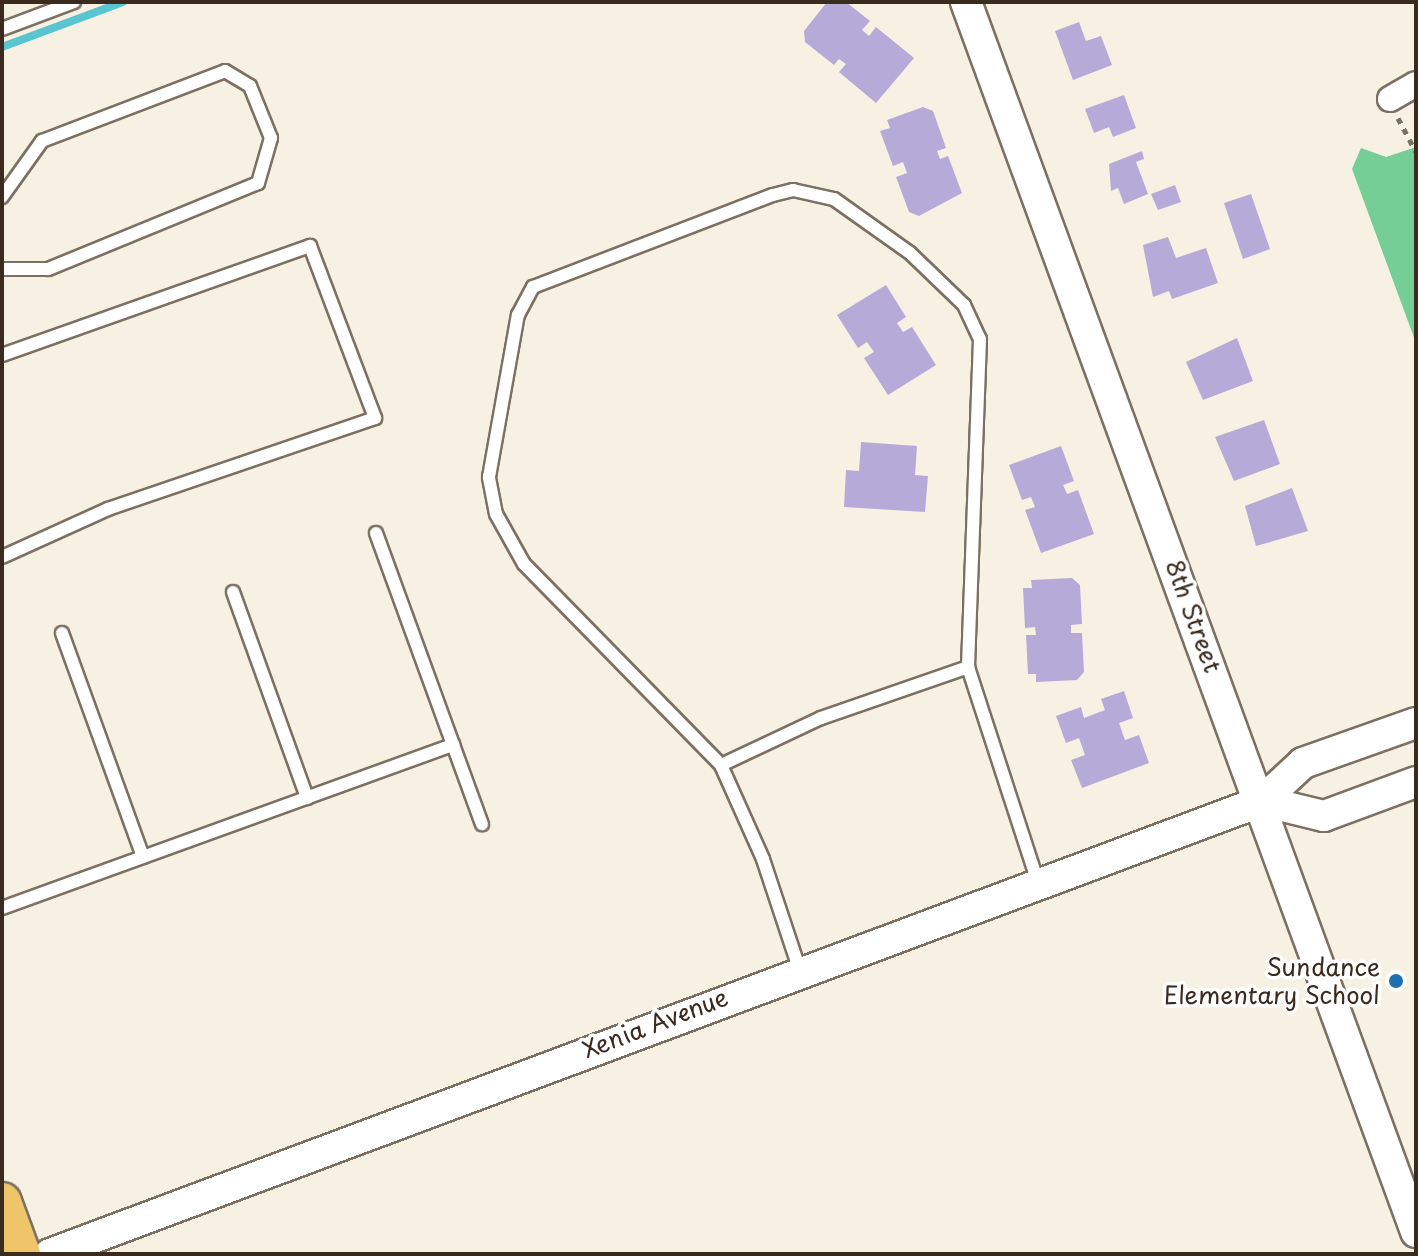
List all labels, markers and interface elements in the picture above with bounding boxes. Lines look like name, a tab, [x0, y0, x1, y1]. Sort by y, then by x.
street label: 8th Street	[1160, 555, 1228, 677]
place label: Sundance Elementary School	[1164, 953, 1380, 1009]
marker: Sundance Elementary School	[1387, 972, 1405, 990]
street label: Xenia Avenue	[579, 982, 731, 1064]

